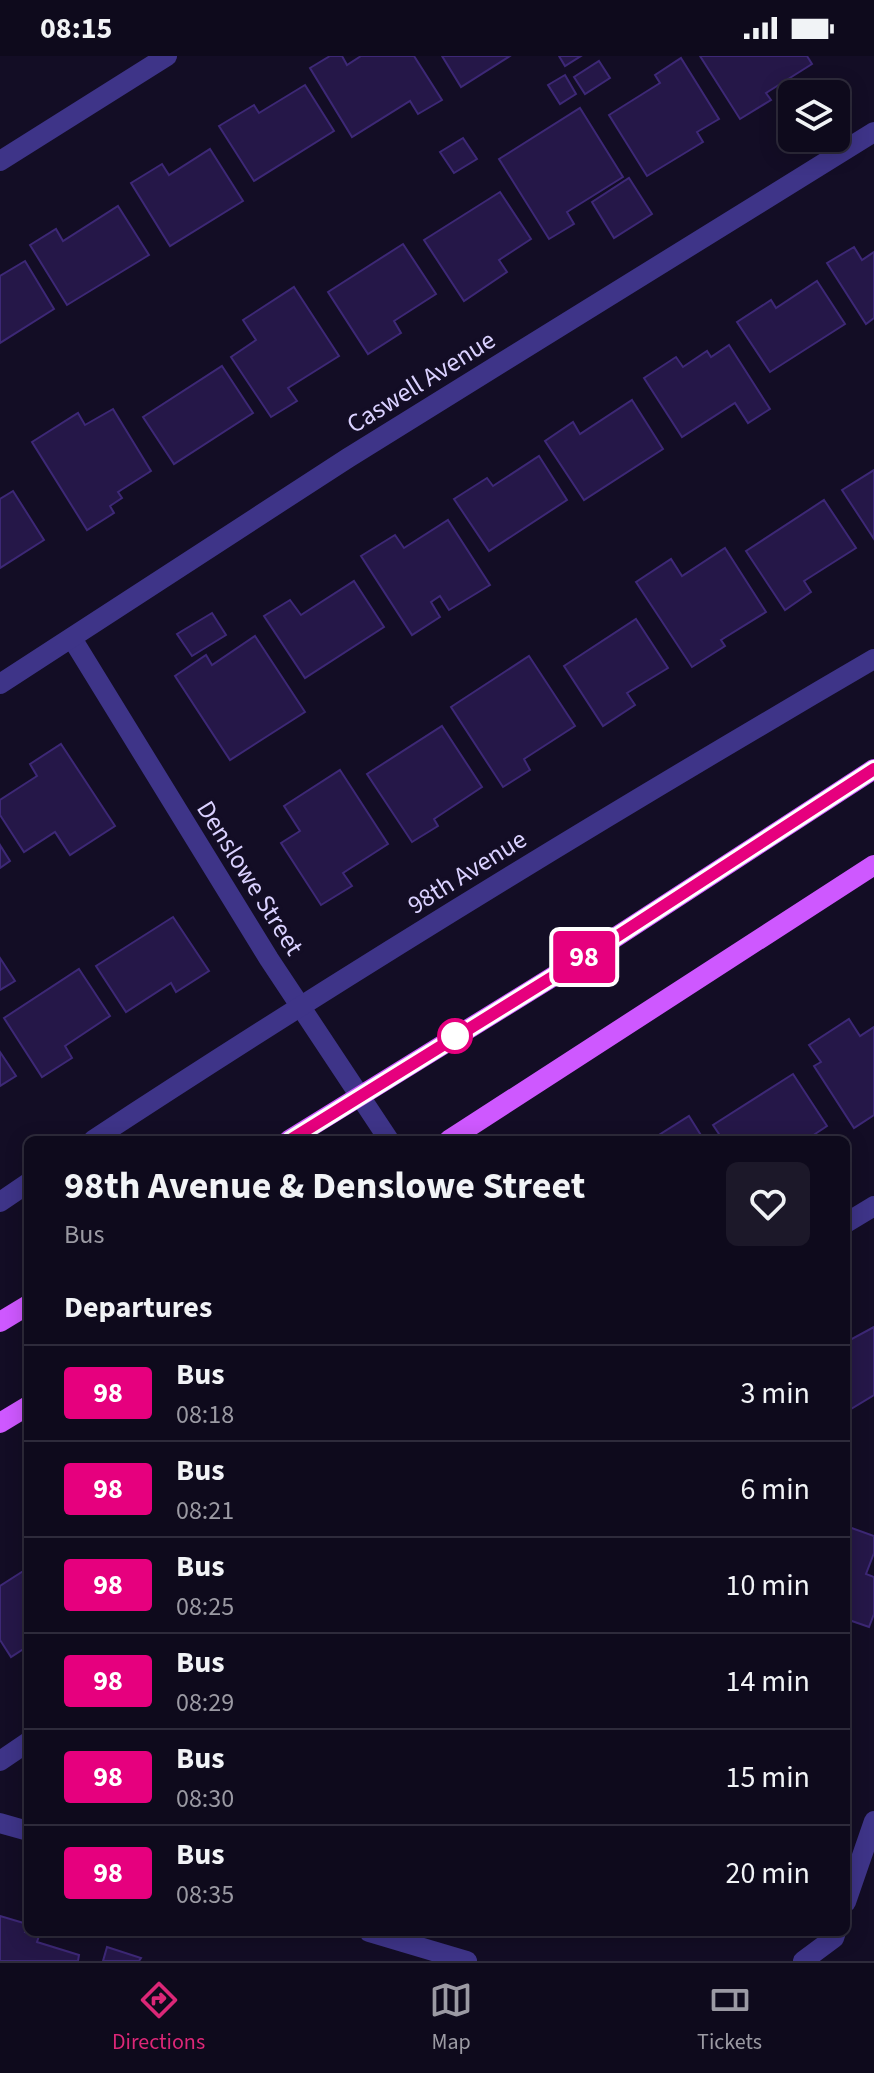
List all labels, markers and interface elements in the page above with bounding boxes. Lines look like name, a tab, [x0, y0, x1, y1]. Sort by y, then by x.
text: 08:15	[40, 7, 112, 50]
map controls	[778, 80, 850, 152]
button: layers	[778, 80, 850, 152]
street label: Caswell Avenue	[340, 322, 502, 442]
street label: Denslowe Street	[188, 793, 313, 963]
street label: 98th Avenue	[400, 821, 534, 923]
line badge: 98	[548, 931, 620, 983]
text: 98	[569, 937, 599, 977]
unlabelled marker	[438, 1019, 472, 1053]
text: 98th Avenue & Denslowe Street	[64, 1159, 585, 1213]
button: heart	[726, 1162, 810, 1246]
text: Bus	[64, 1216, 104, 1253]
text: Departures	[64, 1286, 212, 1329]
text: Bus	[176, 1353, 224, 1396]
text: 3 min	[740, 1372, 810, 1415]
text: 98	[93, 1373, 123, 1413]
text: 08:18	[176, 1396, 234, 1433]
text: Bus	[176, 1449, 224, 1492]
text: 6 min	[740, 1468, 810, 1511]
text: 98	[93, 1469, 123, 1509]
text: 08:21	[176, 1492, 234, 1529]
text: Bus	[176, 1545, 224, 1588]
text: 10 min	[726, 1564, 810, 1607]
text: 98	[93, 1565, 123, 1605]
text: 08:25	[176, 1588, 234, 1625]
text: Bus	[176, 1641, 224, 1684]
text: 14 min	[726, 1660, 810, 1703]
text: 98	[93, 1661, 123, 1701]
text: 08:29	[176, 1684, 234, 1721]
text: Bus	[176, 1737, 224, 1780]
text: 15 min	[726, 1756, 810, 1799]
text: 98	[93, 1757, 123, 1797]
text: 08:30	[176, 1780, 234, 1817]
text: Bus	[176, 1833, 224, 1876]
text: 20 min	[726, 1852, 810, 1895]
text: 98	[93, 1853, 123, 1893]
text: 08:35	[176, 1876, 234, 1913]
tab: Directions	[112, 1978, 205, 2058]
tab: Map	[429, 1978, 473, 2058]
tab: Tickets	[697, 1978, 762, 2058]

